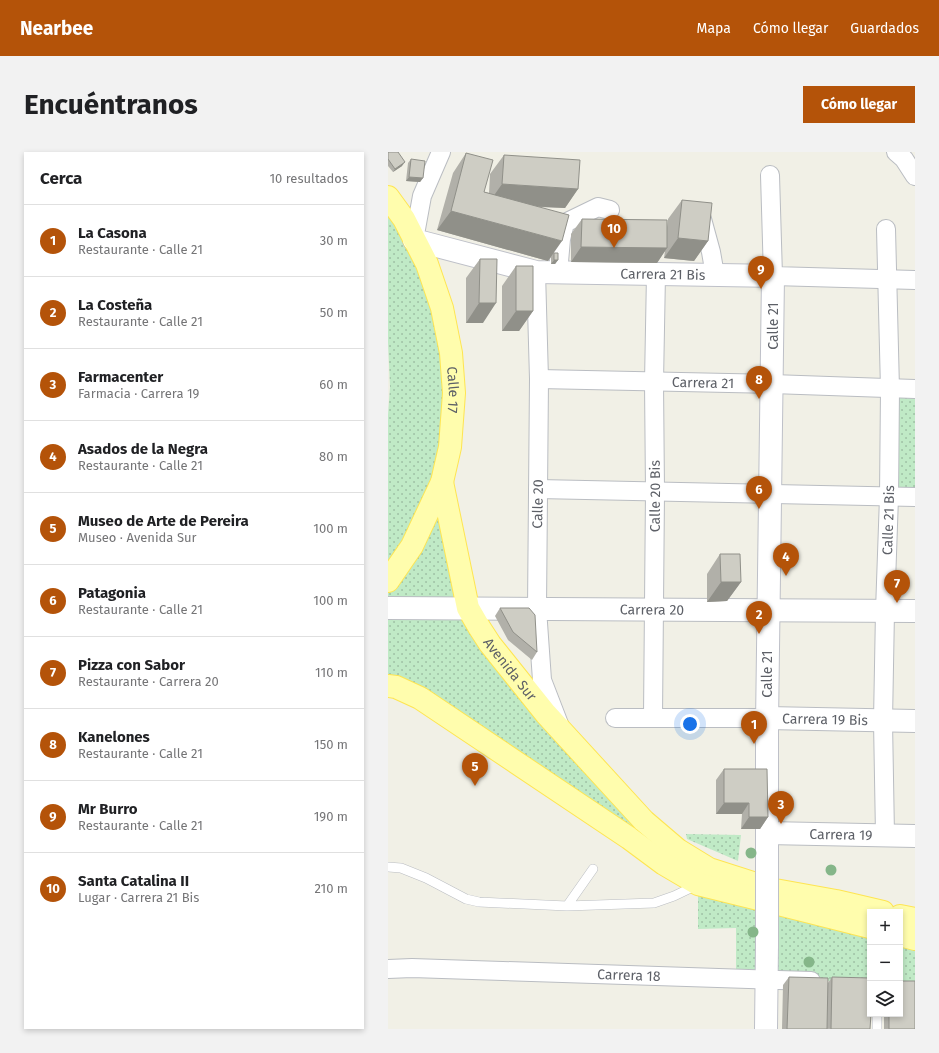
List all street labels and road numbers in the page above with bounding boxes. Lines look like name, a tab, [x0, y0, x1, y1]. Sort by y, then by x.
street label: Carrera 21 Bis	[620, 265, 706, 283]
street label: Calle 21	[765, 302, 782, 350]
street label: Calle 17	[444, 366, 463, 414]
street label: Carrera 21	[672, 373, 734, 392]
street label: Calle 20 Bis	[646, 459, 664, 532]
street label: Calle 20	[529, 479, 547, 529]
street label: Calle 21 Bis	[878, 485, 898, 555]
street label: Carrera 20	[620, 601, 684, 618]
street label: Avenida Sur	[480, 635, 541, 704]
street label: Calle 21	[759, 650, 776, 698]
street label: Carrera 19 Bis	[782, 710, 868, 729]
street label: Carrera 19	[809, 825, 873, 844]
street label: Carrera 18	[597, 966, 661, 985]

